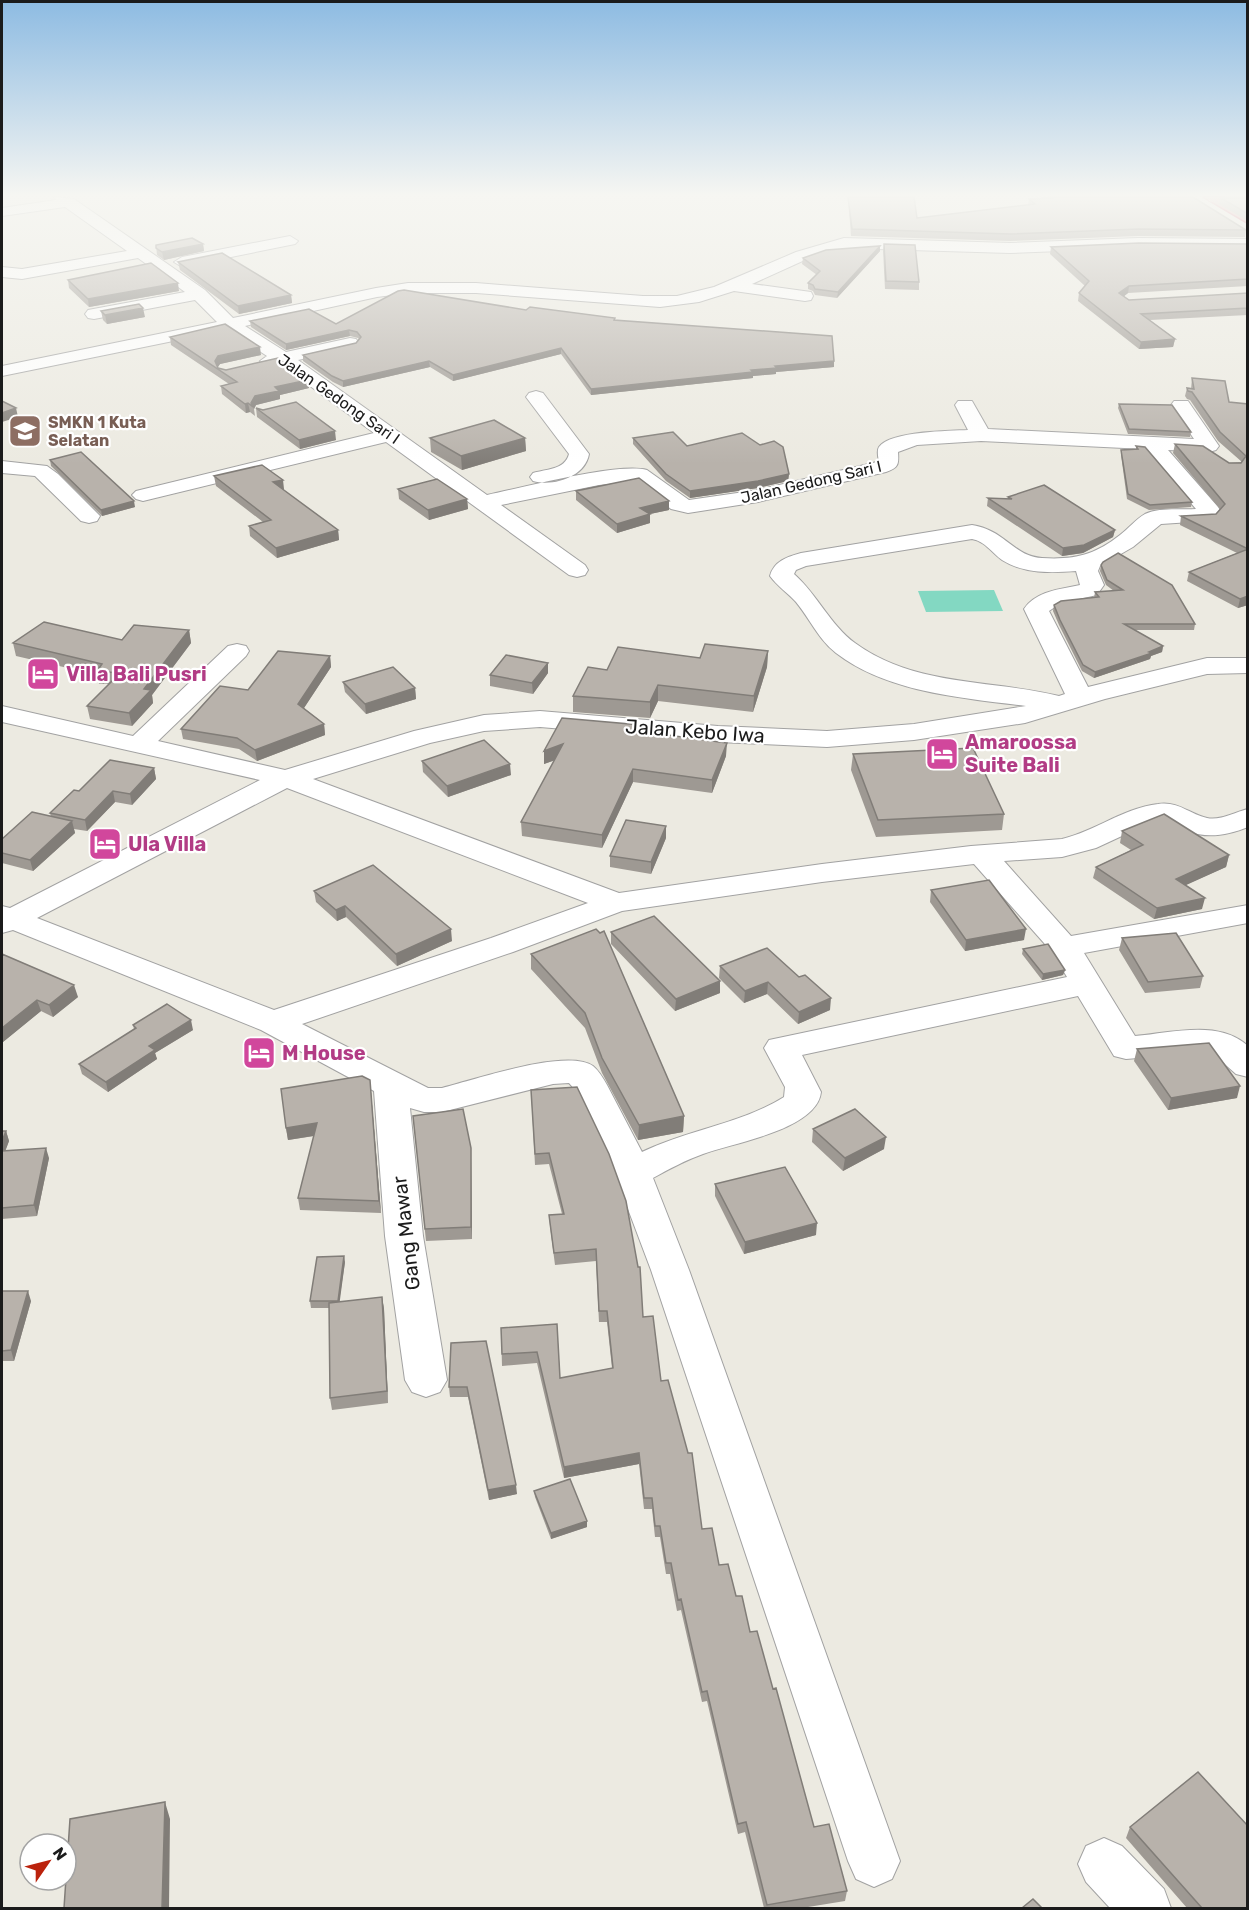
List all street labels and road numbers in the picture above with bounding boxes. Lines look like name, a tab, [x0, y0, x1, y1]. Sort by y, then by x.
street label: Jalan Gedong Sari I	[275, 350, 403, 448]
street label: Jalan Gedong Sari I	[739, 457, 883, 507]
street label: Jalan Kebo Iwa	[624, 714, 766, 748]
street label: Gang Mawar	[387, 1174, 425, 1291]

